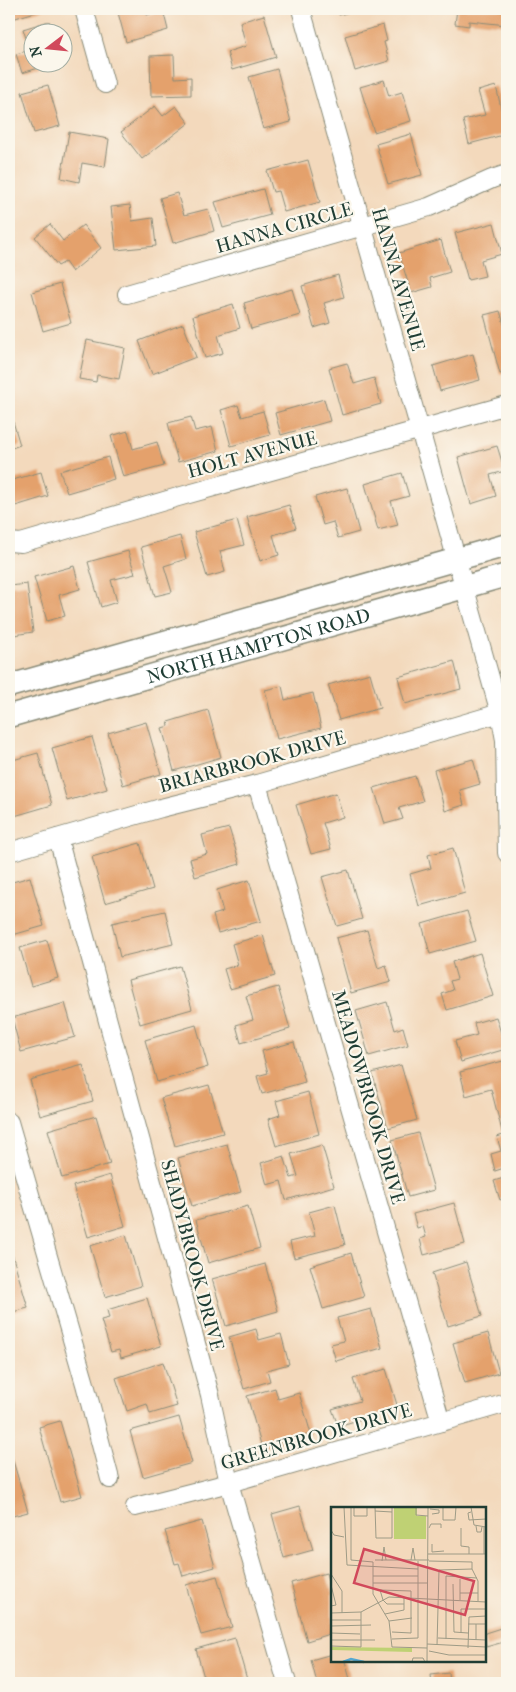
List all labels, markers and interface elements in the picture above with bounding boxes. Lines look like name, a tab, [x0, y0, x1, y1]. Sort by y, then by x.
north arrow	[22, 22, 72, 72]
text: N	[26, 44, 46, 59]
street label: HANNA CIRCLE	[213, 198, 356, 258]
street label: HANNA AVENUE	[367, 205, 429, 354]
street label: HOLT AVENUE	[185, 427, 320, 483]
street label: NORTH HAMPTON ROAD	[144, 604, 373, 689]
street label: BRIARBROOK DRIVE	[157, 726, 348, 797]
street label: MEADOWBROOK DRIVE	[327, 988, 409, 1207]
street label: SHADYBROOK DRIVE	[156, 1157, 228, 1354]
street label: GREENBROOK DRIVE	[218, 1399, 415, 1475]
inset map	[331, 1507, 486, 1662]

